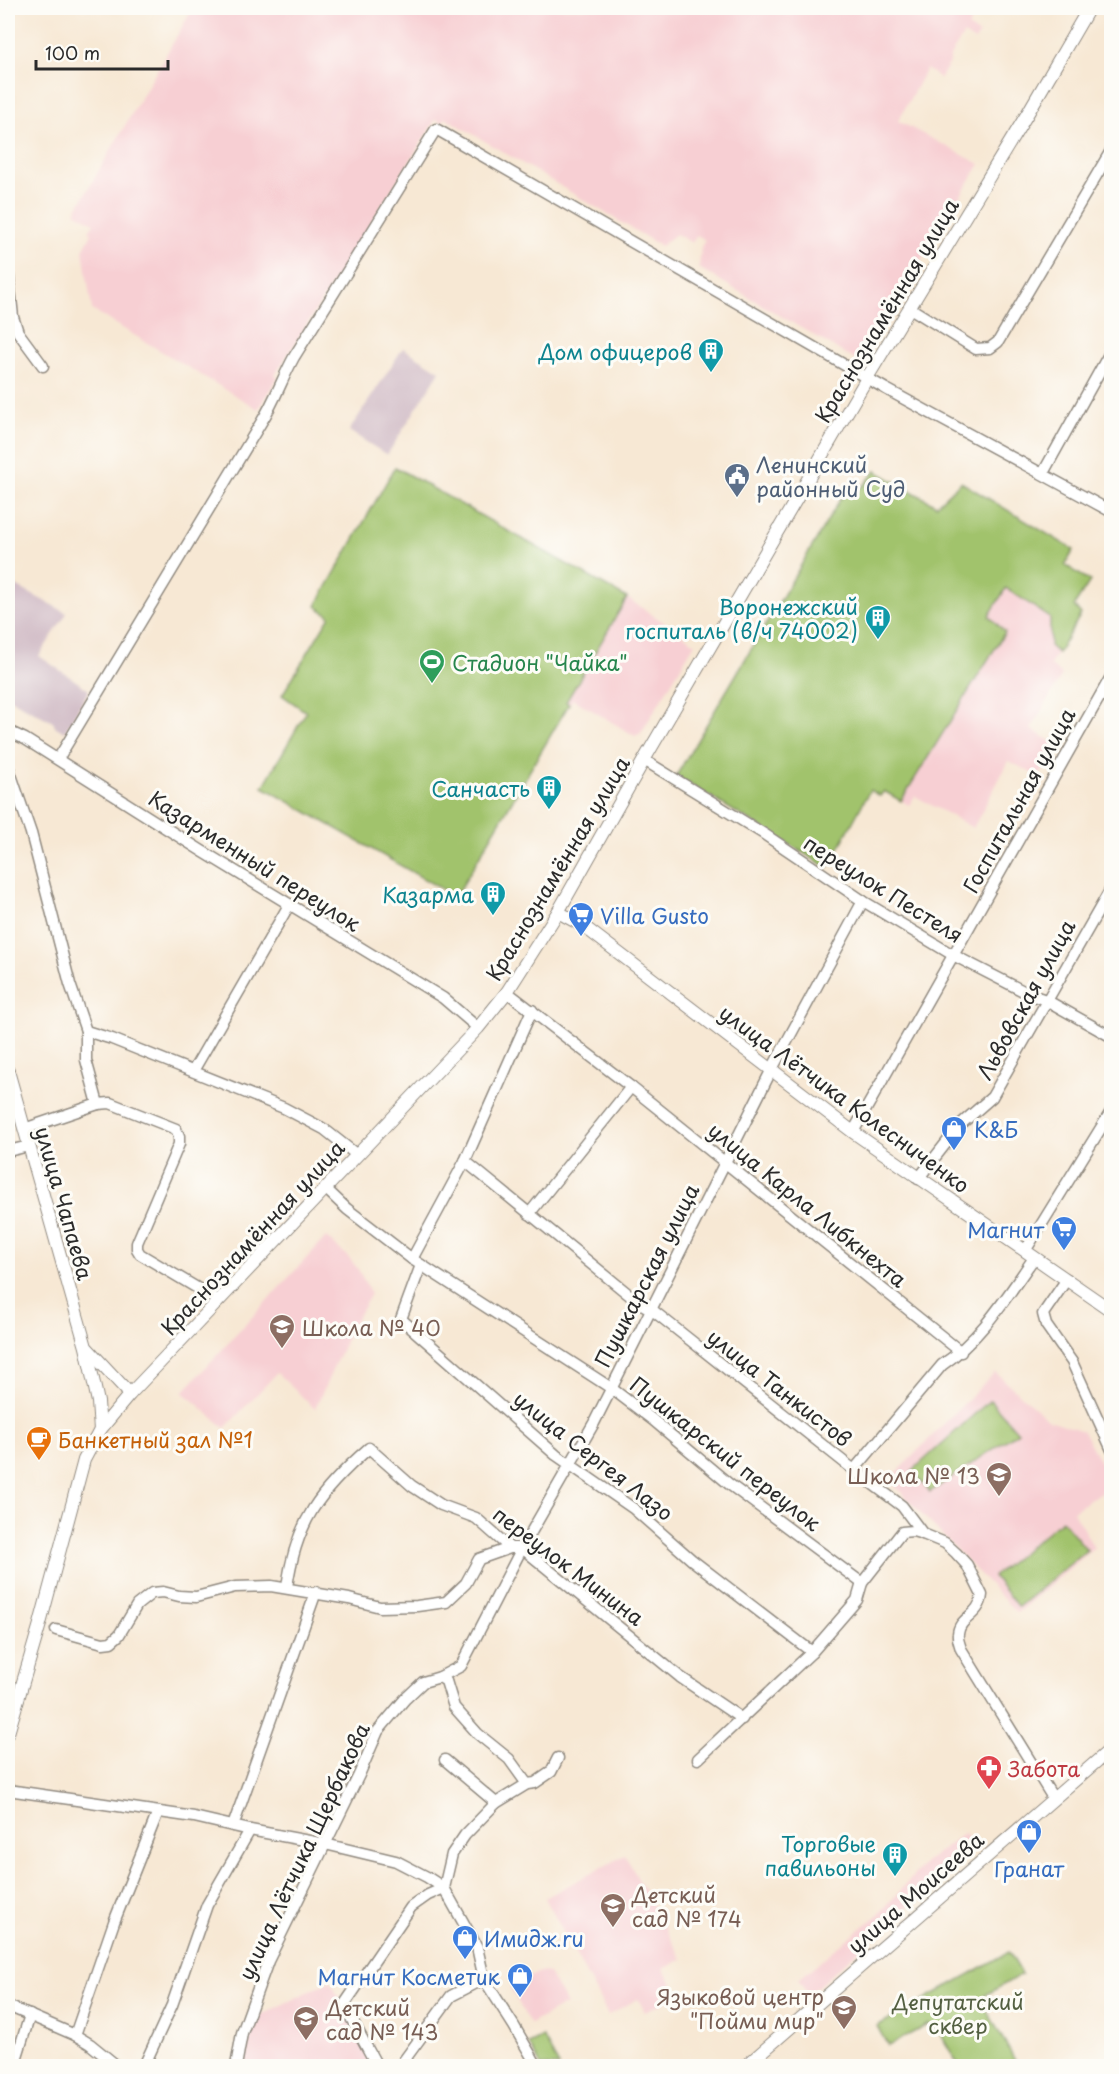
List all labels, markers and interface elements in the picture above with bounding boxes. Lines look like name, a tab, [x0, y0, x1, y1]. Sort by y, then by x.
scale bar	[36, 33, 168, 71]
text: 100 m	[45, 39, 100, 66]
street label: Краснознамённая улица	[806, 191, 966, 428]
place label: Дом офицеров	[538, 335, 692, 367]
building icon: Дом офицеров	[696, 336, 726, 374]
place label: Ленинский районный Суд	[756, 448, 905, 504]
public building icon: Ленинский районный Суд	[722, 461, 752, 499]
place label: Воронежский госпиталь (в/ч 74002)	[625, 590, 858, 646]
building icon: Воронежский госпиталь (в/ч 74002)	[863, 603, 893, 641]
place label: Стадион "Чайка"	[452, 646, 628, 678]
sports icon: Стадион "Чайка"	[417, 647, 447, 685]
street label: Госпитальная улица	[954, 701, 1083, 898]
street label: Краснознамённая улица	[477, 749, 637, 986]
place label: Санчасть	[431, 772, 530, 804]
building icon: Санчасть	[534, 773, 564, 811]
street label: Казарменный переулок	[143, 782, 368, 939]
street label: переулок Пестеля	[798, 826, 970, 950]
place label: Казарма	[382, 878, 474, 910]
building icon: Казарма	[478, 879, 508, 917]
place label: Villa Gusto	[600, 899, 709, 931]
supermarket icon: Villa Gusto	[566, 900, 596, 938]
street label: Львовская улица	[968, 912, 1083, 1085]
street label: улица Лётчика Колесниченко	[713, 996, 977, 1200]
place label: К&Б	[974, 1113, 1018, 1145]
street label: улица Карла Либкнехта	[702, 1114, 915, 1295]
shop icon: К&Б	[939, 1114, 969, 1152]
street label: улица Чапаева	[28, 1122, 102, 1284]
street label: Краснознамённая улица	[153, 1132, 352, 1342]
street label: Пушкарская улица	[586, 1177, 707, 1372]
place label: Магнит	[967, 1213, 1045, 1245]
supermarket icon: Магнит	[1049, 1214, 1079, 1252]
place label: Школа № 40	[302, 1311, 441, 1343]
school or university icon: Школа № 40	[267, 1312, 297, 1350]
street label: улица Танкистов	[701, 1320, 859, 1454]
street label: Пушкарский переулок	[624, 1368, 829, 1538]
street label: улица Сергея Лазо	[507, 1382, 681, 1528]
place label: Банкетный зал №1	[58, 1423, 253, 1455]
cafe icon: Банкетный зал №1	[24, 1424, 54, 1462]
place label: Школа № 13	[847, 1459, 980, 1491]
school or university icon: Школа № 13	[984, 1460, 1014, 1498]
street label: переулок Минина	[487, 1497, 652, 1633]
street label: улица Лётчика Щербакова	[229, 1717, 377, 1985]
place label: Забота	[1007, 1752, 1080, 1784]
pharmacy icon: Забота	[974, 1753, 1004, 1791]
shop icon: Гранат	[1014, 1817, 1044, 1855]
street label: улица Моисеева	[840, 1824, 990, 1960]
place label: Торговые павильоны	[765, 1827, 876, 1883]
building icon: Торговые павильоны	[880, 1840, 910, 1878]
place label: Гранат	[994, 1852, 1065, 1884]
place label: Детский сад № 174	[631, 1878, 742, 1934]
school or university icon: Детский сад № 174	[598, 1891, 628, 1929]
place label: Имидж.ru	[484, 1922, 584, 1954]
shop icon: Имидж.ru	[450, 1923, 480, 1961]
place label: Магнит Косметик	[318, 1960, 501, 1992]
shop icon: Магнит Косметик	[505, 1961, 535, 1999]
place label: Языковой центр "Пойми мир"	[657, 1980, 824, 2036]
park label: Депутатский сквер	[891, 1985, 1024, 2041]
place label: Детский сад № 143	[325, 1991, 438, 2047]
school or university icon: Языковой центр "Пойми мир"	[829, 1993, 859, 2031]
school or university icon: Детский сад № 143	[291, 2004, 321, 2042]

